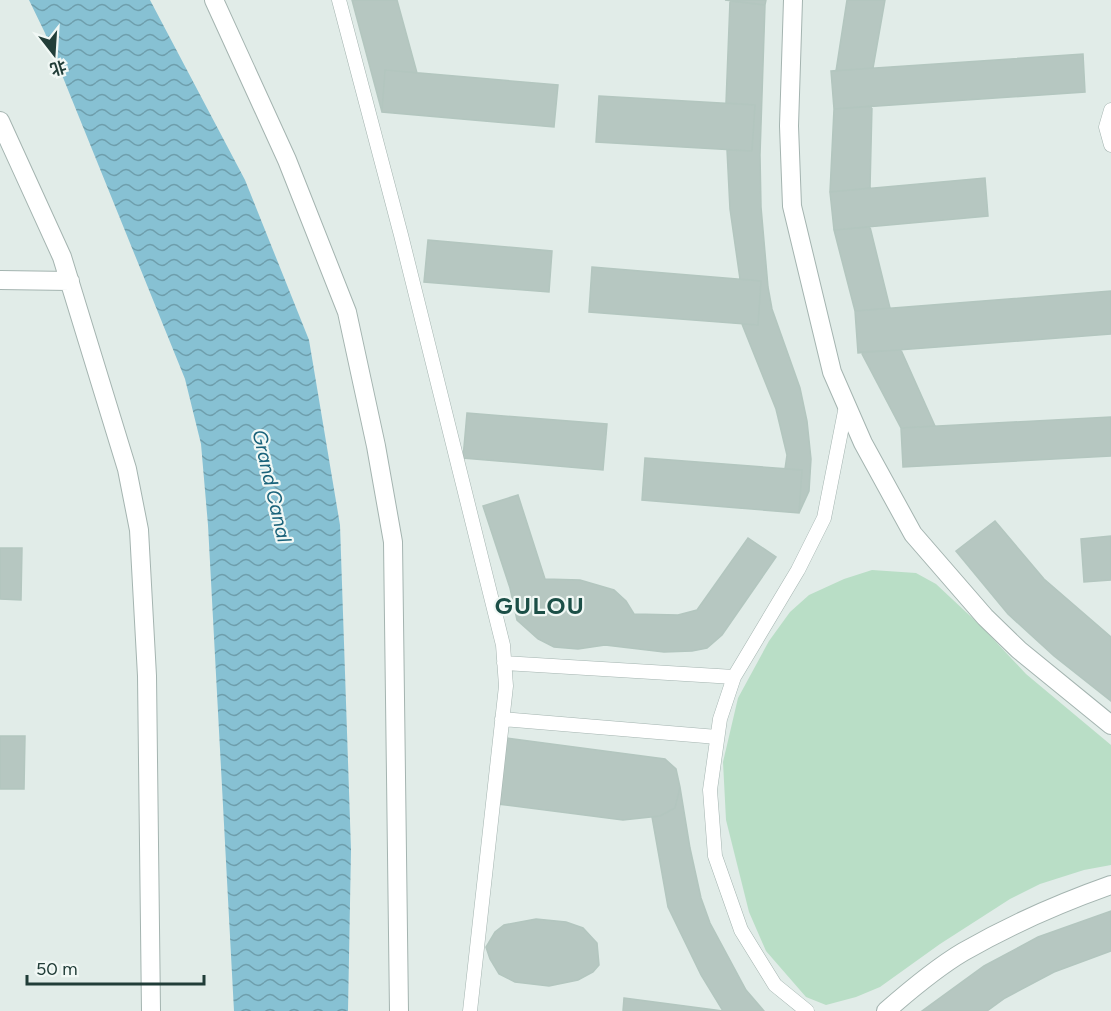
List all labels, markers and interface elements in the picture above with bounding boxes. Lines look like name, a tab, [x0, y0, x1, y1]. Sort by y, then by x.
north arrow	[24, 24, 84, 84]
text: 北	[48, 56, 69, 79]
water label: Grand Canal	[247, 427, 297, 545]
district label: GULOU	[495, 591, 585, 620]
scale bar	[27, 948, 204, 986]
text: 50 m	[36, 958, 78, 980]

